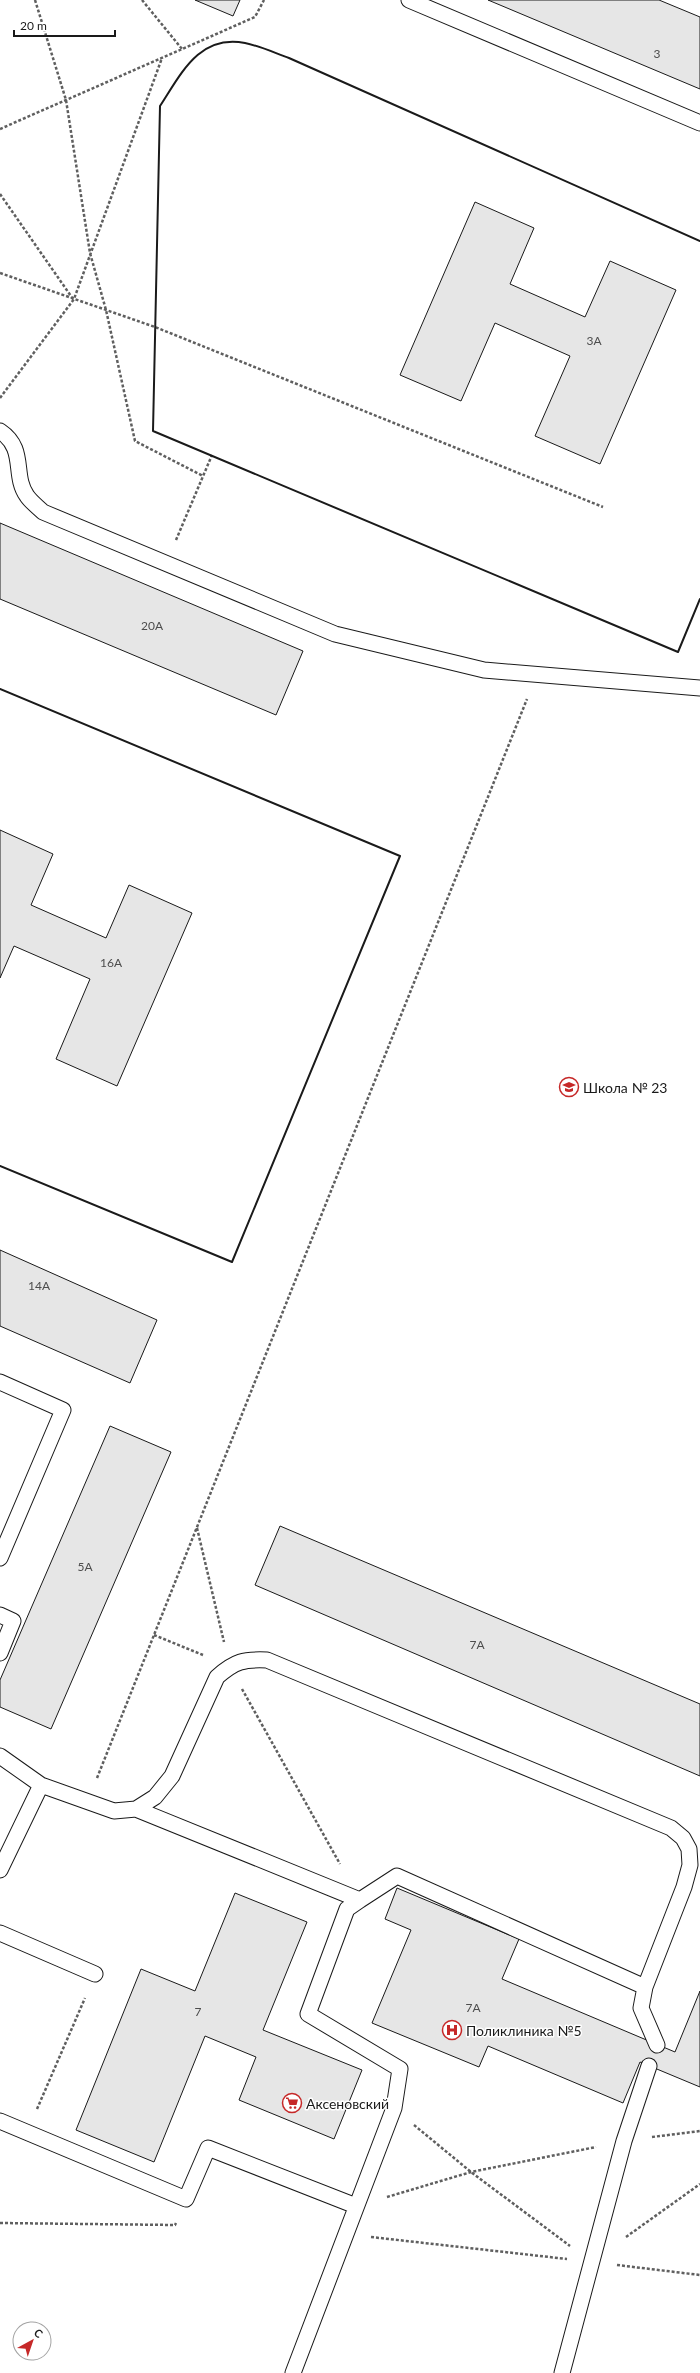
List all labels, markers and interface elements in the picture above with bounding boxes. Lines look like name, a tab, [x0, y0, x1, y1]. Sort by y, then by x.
scale bar	[14, 12, 115, 38]
text: 20 m	[20, 18, 47, 33]
house number: 3	[654, 46, 661, 61]
house number: 3А	[586, 333, 602, 348]
house number: 20А	[141, 618, 164, 633]
house number: 16А	[100, 955, 123, 970]
school or university icon: Школа № 23	[558, 1076, 580, 1098]
place label: Школа № 23	[583, 1079, 667, 1096]
house number: 14А	[28, 1278, 51, 1293]
house number: 5А	[77, 1559, 93, 1574]
house number: 7А	[469, 1637, 485, 1652]
house number: 7А	[465, 2000, 481, 2015]
house number: 7	[195, 2004, 202, 2019]
hospital icon: Поликлиника №5	[441, 2019, 463, 2041]
place label: Поликлиника №5	[466, 2022, 582, 2039]
supermarket icon: Аксеновский	[281, 2092, 303, 2114]
place label: Аксеновский	[306, 2095, 389, 2112]
north arrow	[12, 2321, 52, 2361]
text: С	[32, 2326, 46, 2341]

